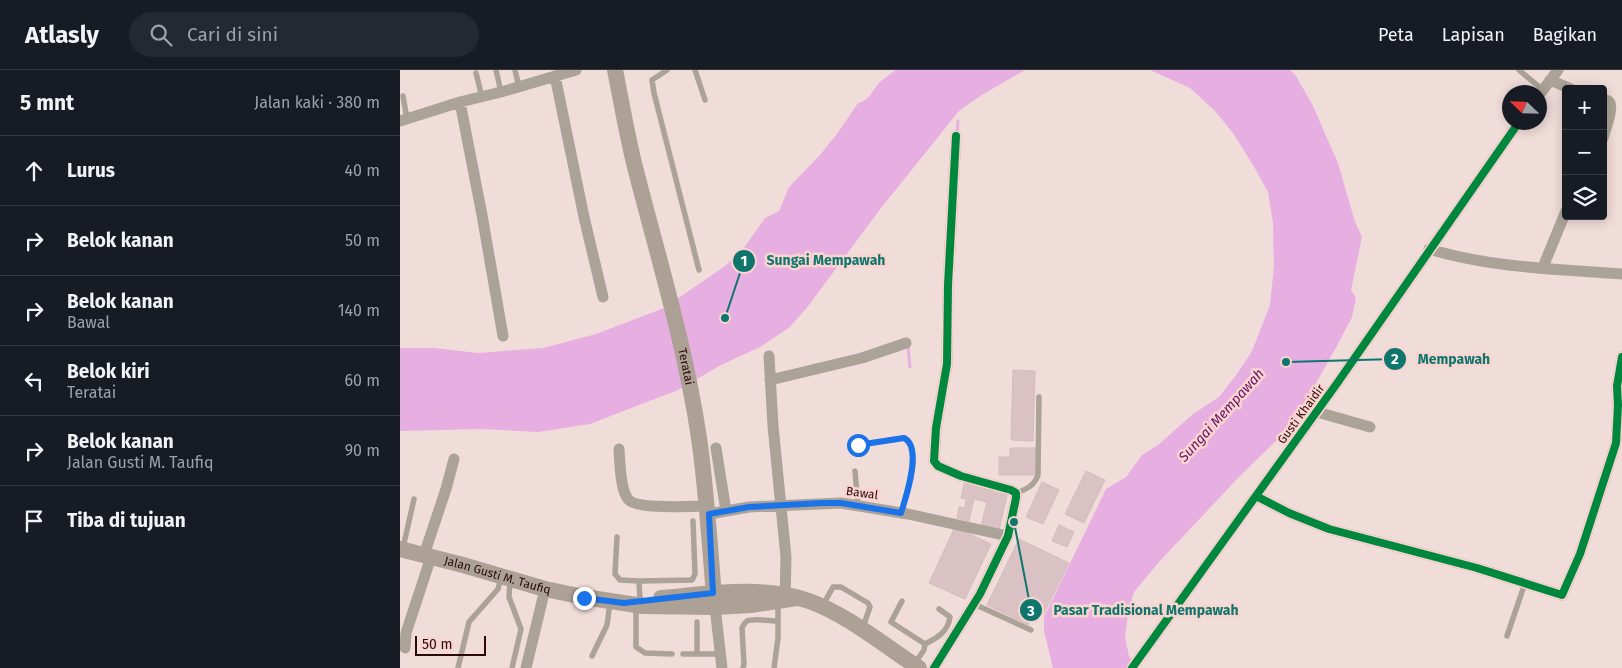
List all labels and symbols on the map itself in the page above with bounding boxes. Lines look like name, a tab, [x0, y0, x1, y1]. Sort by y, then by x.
north arrow	[1502, 85, 1547, 130]
callout: Sungai Mempawah	[732, 246, 895, 275]
text: 1	[741, 252, 747, 270]
text: Sungai Mempawah	[767, 252, 885, 269]
callout: Mempawah	[1383, 344, 1500, 373]
street label: Teratai	[675, 347, 697, 386]
text: 2	[1391, 350, 1399, 368]
text: Mempawah	[1418, 351, 1490, 368]
water label: Sungai Mempawah	[1174, 365, 1268, 466]
street label: Gusti Khaidir	[1275, 381, 1328, 447]
route start	[847, 434, 870, 457]
street label: Bawal	[845, 484, 879, 502]
street label: Jalan Gusti M. Taufiq	[443, 554, 552, 597]
route end	[573, 587, 596, 610]
callout: Pasar Tradisional Mempawah	[1018, 596, 1248, 625]
text: 3	[1026, 602, 1035, 620]
text: Pasar Tradisional Mempawah	[1053, 602, 1239, 619]
scale bar	[415, 633, 486, 656]

